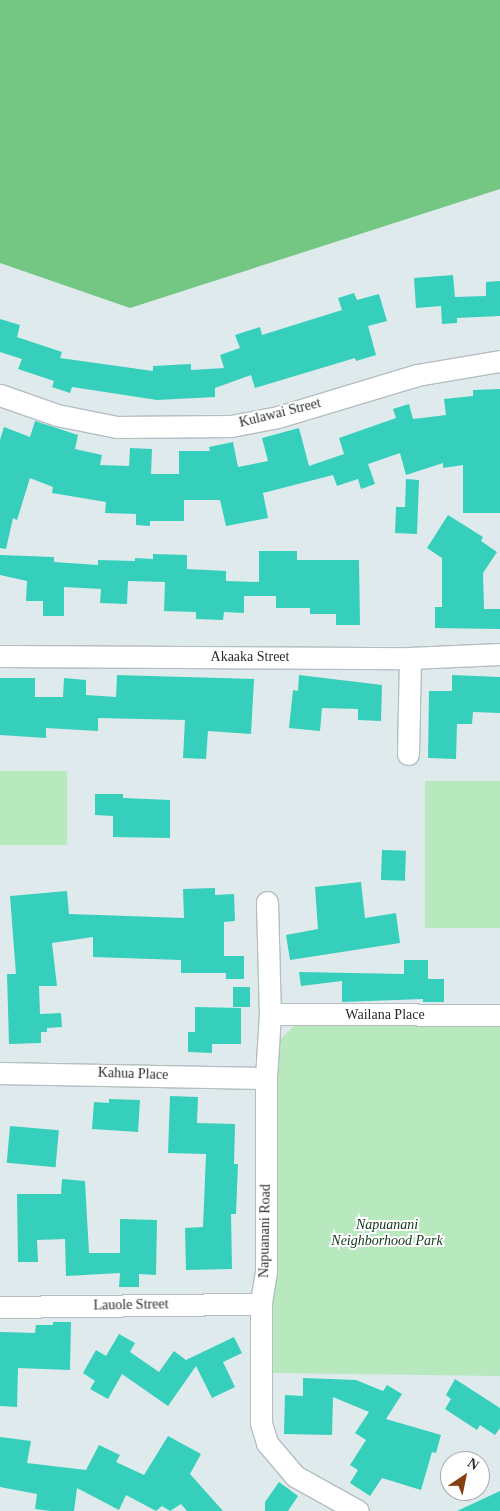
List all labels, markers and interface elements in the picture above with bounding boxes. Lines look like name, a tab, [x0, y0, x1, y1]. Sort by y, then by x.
street label: Kulawai Street	[237, 395, 323, 431]
street label: Akaaka Street	[211, 649, 289, 665]
street label: Wailana Place	[345, 1007, 425, 1023]
street label: Kahua Place	[98, 1064, 168, 1084]
street label: Napuanani Road	[256, 1184, 274, 1278]
park label: Napuanani Neighborhood Park	[331, 1217, 443, 1250]
street label: Lauole Street	[93, 1296, 169, 1314]
north arrow	[440, 1451, 490, 1501]
text: N	[465, 1455, 481, 1473]

